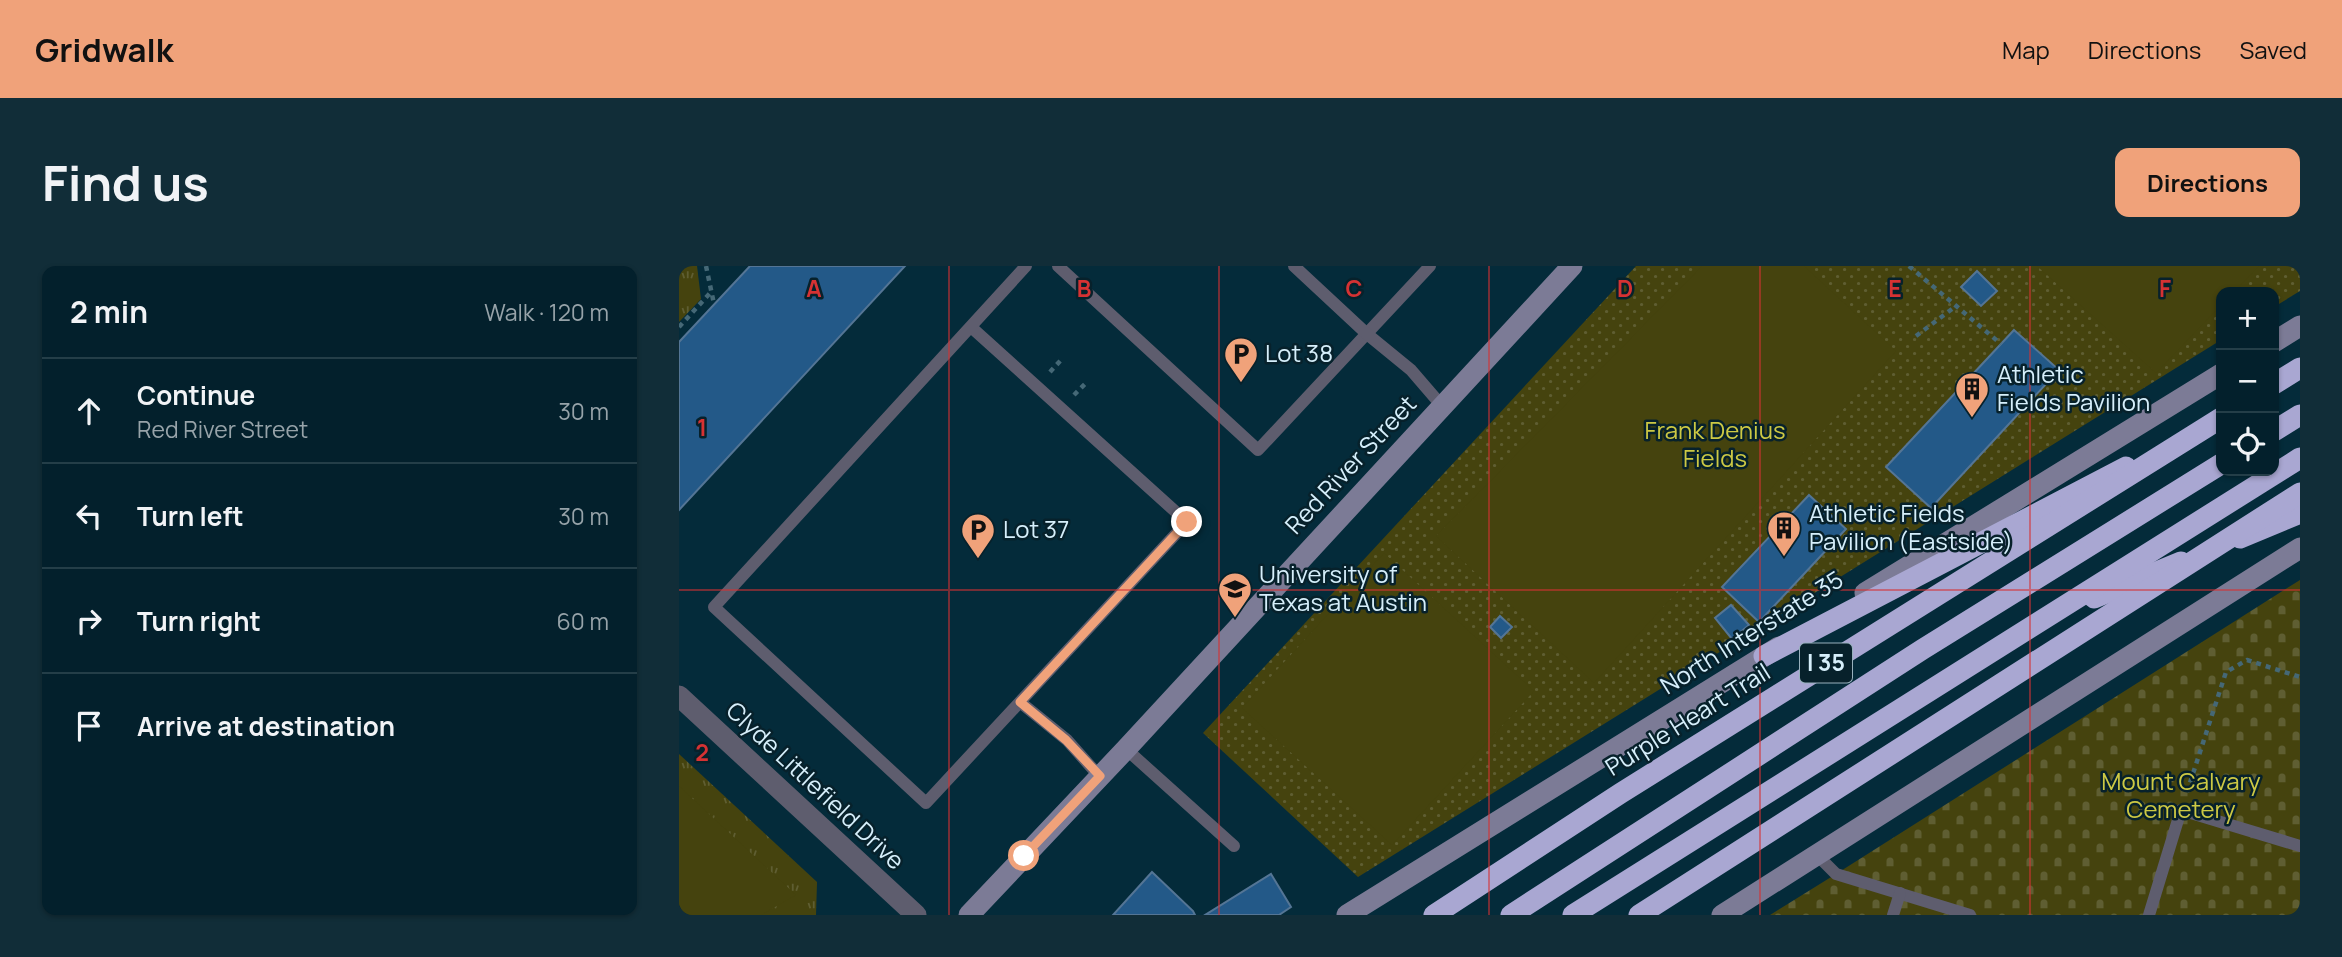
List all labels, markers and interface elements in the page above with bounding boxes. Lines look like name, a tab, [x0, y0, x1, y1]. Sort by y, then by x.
text: Gridwalk	[35, 27, 173, 72]
text: Map	[2002, 33, 2050, 66]
text: Directions	[2088, 33, 2201, 66]
text: Saved	[2239, 33, 2307, 66]
button: Directions	[2115, 148, 2300, 217]
text: Find us	[42, 149, 209, 216]
text: A	[806, 272, 822, 304]
text: B	[1077, 272, 1091, 304]
text: C	[1346, 272, 1363, 304]
text: D	[1617, 272, 1633, 304]
text: E	[1888, 272, 1902, 304]
text: F	[2159, 272, 2171, 304]
map controls	[2216, 287, 2279, 476]
button: +	[2216, 287, 2279, 350]
text: 2 min	[70, 291, 148, 332]
text: Walk · 120 m	[484, 296, 609, 328]
parking icon: Lot 38	[1222, 335, 1260, 384]
place label: Lot 38	[1265, 336, 1333, 369]
button: −	[2216, 350, 2279, 413]
place label: Athletic Fields Pavilion	[1997, 357, 2150, 418]
building icon: Athletic Fields Pavilion	[1953, 370, 1991, 419]
text: Continue	[137, 377, 255, 413]
street label: Red River Street	[1277, 387, 1423, 541]
icon: ahead	[70, 392, 108, 430]
text: 30 m	[558, 395, 609, 427]
text: 1	[697, 411, 707, 443]
text: Red River Street	[137, 413, 308, 445]
park label: Frank Denius Fields	[1644, 413, 1786, 474]
button: locate	[2216, 413, 2279, 476]
place label: Athletic Fields Pavilion (Eastside)	[1809, 496, 2013, 557]
icon: left	[70, 497, 108, 535]
text: Turn left	[137, 498, 244, 534]
text: 30 m	[558, 500, 609, 532]
route end	[1171, 506, 1202, 537]
building icon: Athletic Fields Pavilion (Eastside)	[1765, 509, 1803, 558]
parking icon: Lot 37	[959, 511, 997, 560]
place label: Lot 37	[1003, 512, 1069, 545]
place label: University of Texas at Austin	[1259, 557, 1427, 618]
street label: North Interstate 35	[1654, 562, 1849, 701]
school or university icon: University of Texas at Austin	[1216, 570, 1254, 619]
icon: right	[70, 602, 108, 640]
text: Turn right	[137, 603, 261, 639]
text: 60 m	[557, 605, 609, 637]
road number: I 35	[1800, 644, 1852, 682]
street label: Purple Heart Trail	[1599, 655, 1776, 783]
street label: Clyde Littlefield Drive	[720, 694, 912, 876]
icon: arrive	[70, 707, 108, 745]
text: Arrive at destination	[137, 708, 395, 744]
text: 2	[695, 736, 709, 768]
park label: Mount Calvary Cemetery	[2101, 764, 2261, 825]
route start	[1008, 840, 1039, 871]

